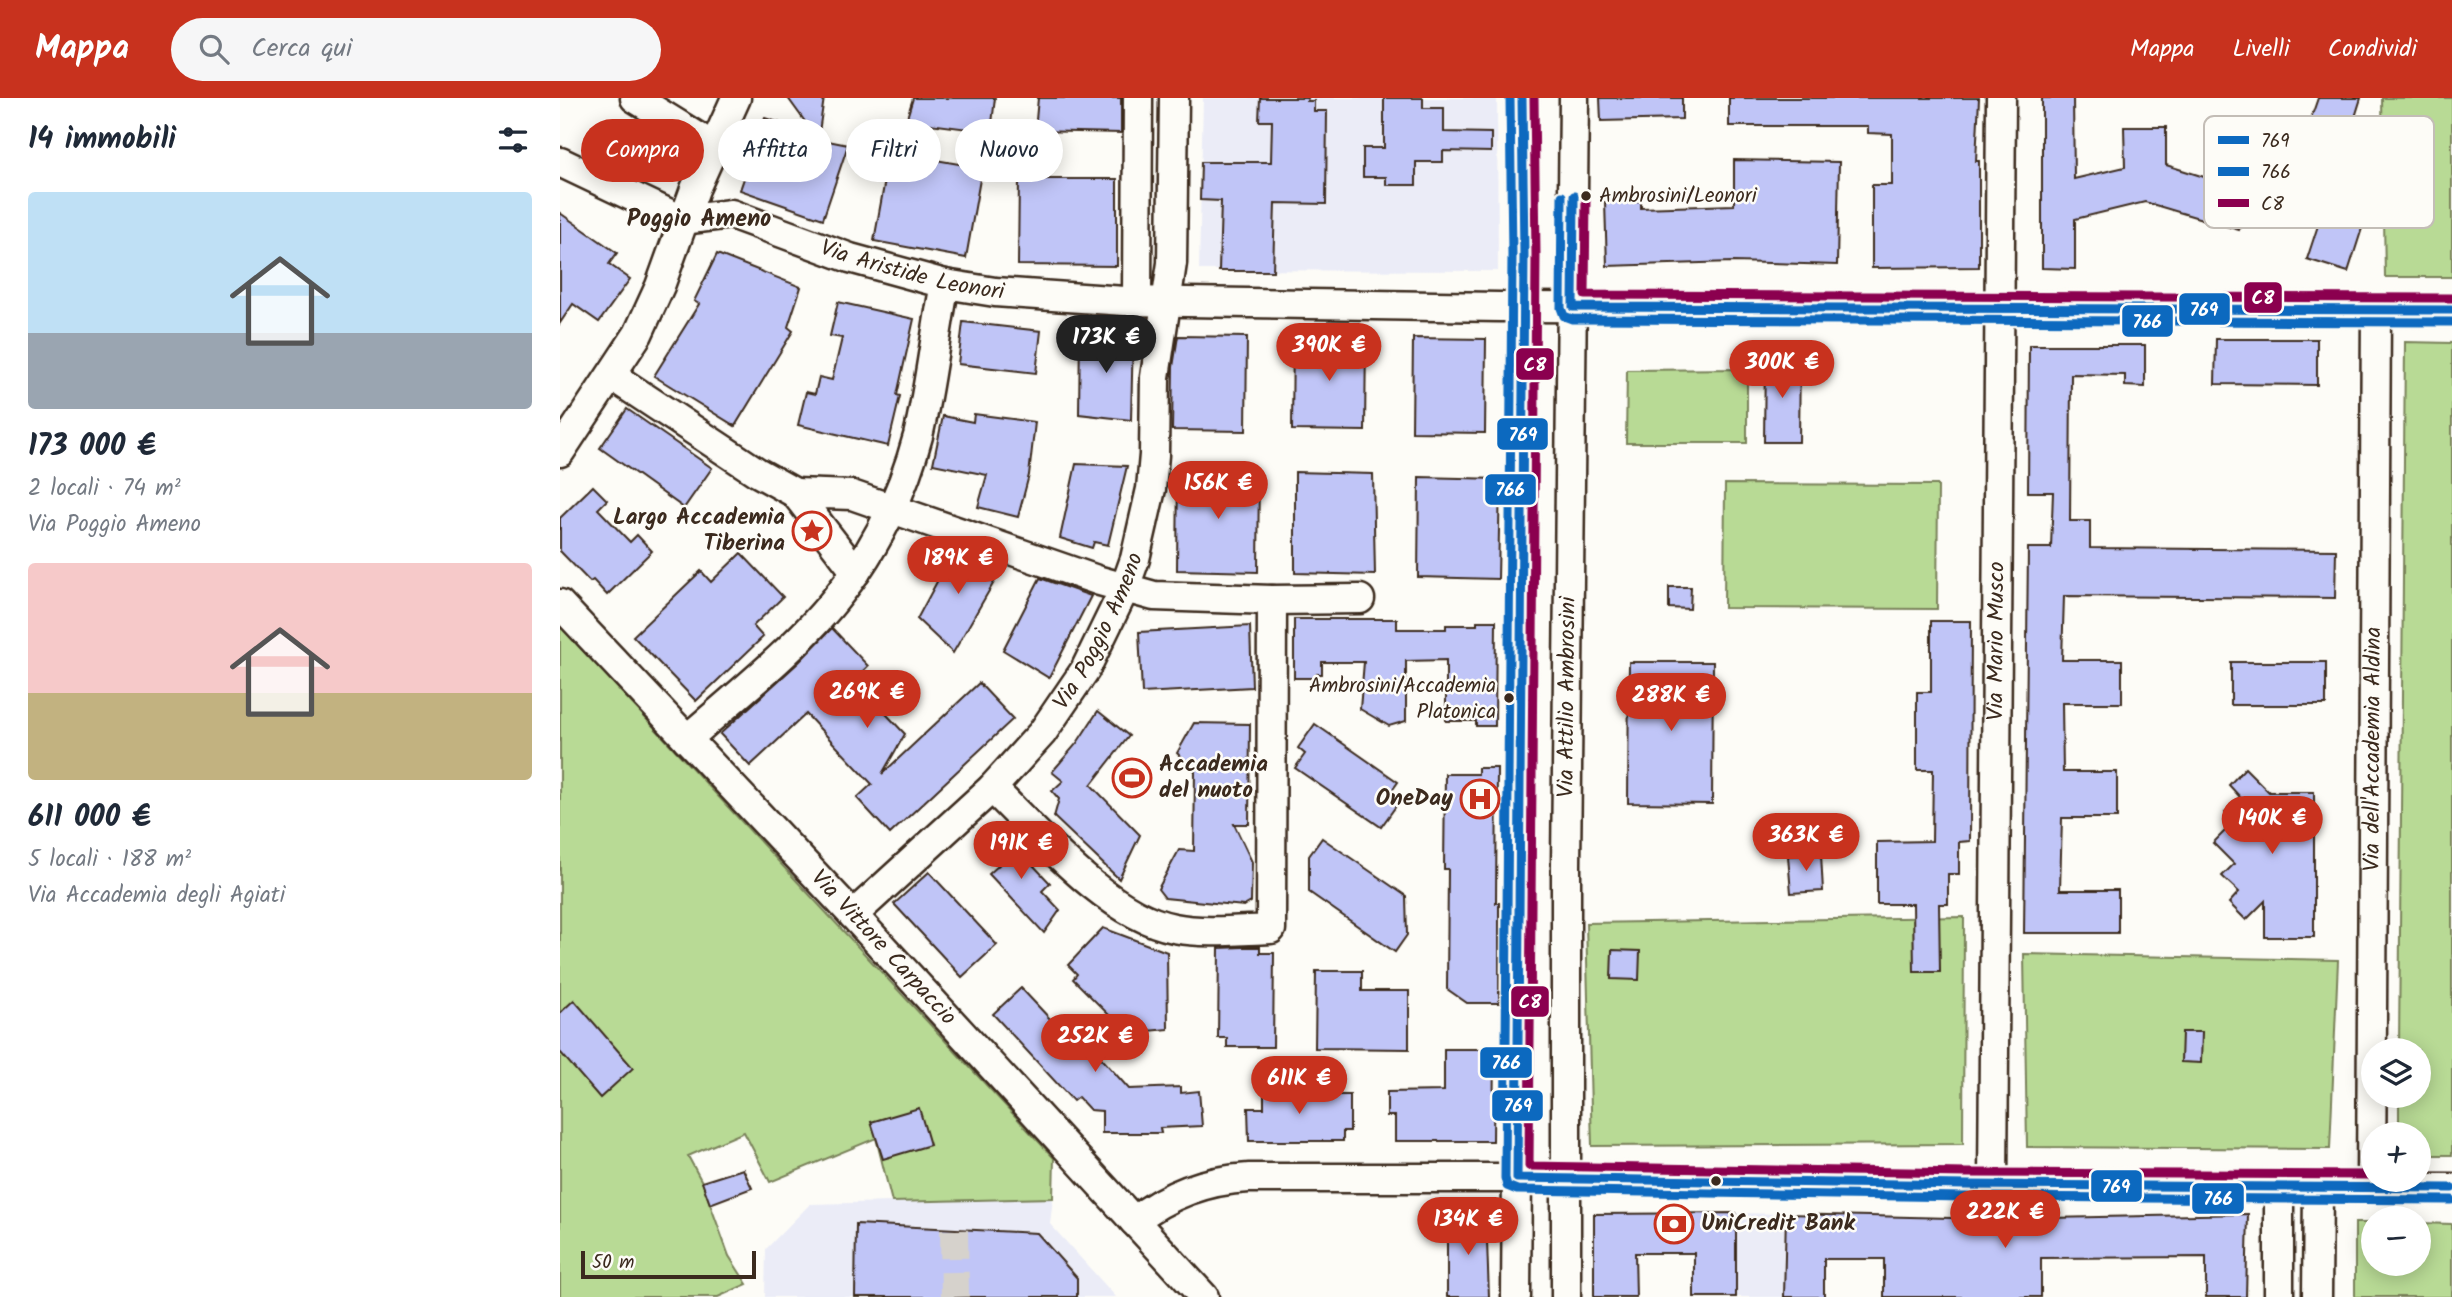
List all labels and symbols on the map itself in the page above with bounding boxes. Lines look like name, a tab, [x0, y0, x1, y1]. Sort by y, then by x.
legend	[2204, 116, 2434, 228]
text: 769	[2261, 127, 2290, 157]
text: 766	[2261, 158, 2291, 188]
place label: Ambrosini/Leonori	[1599, 180, 1758, 213]
marker: Ambrosini/Leonori	[1579, 189, 1593, 203]
text: C8	[2261, 190, 2284, 220]
district label: Poggio Ameno	[627, 200, 771, 239]
street label: Via Aristide Leonori	[815, 230, 1007, 311]
line badge: C8	[2243, 281, 2283, 314]
text: C8	[2252, 284, 2275, 314]
line badge: 769	[2178, 292, 2231, 326]
text: 769	[2190, 296, 2219, 326]
line badge: 766	[2121, 304, 2174, 338]
text: 766	[2132, 308, 2162, 338]
pin: 173K €	[1049, 316, 1163, 375]
pin: 390K €	[1272, 324, 1386, 383]
pin: 300K €	[1725, 341, 1839, 400]
line badge: C8	[1515, 347, 1555, 381]
text: C8	[1524, 351, 1547, 381]
line badge: 769	[1496, 417, 1549, 451]
text: 769	[1509, 421, 1538, 451]
pin: 156K €	[1161, 462, 1275, 521]
line badge: 766	[1484, 473, 1537, 506]
text: 766	[1495, 476, 1525, 506]
place label: Largo Accademia Tiberina	[613, 500, 785, 562]
place icon: Largo Accademia Tiberina	[791, 510, 833, 552]
pin: 189K €	[901, 536, 1015, 596]
street label: Via Poggio Ameno	[1045, 549, 1154, 718]
street label: Via Mario Musco	[1978, 561, 2016, 721]
street label: Via Attilio Ambrosini	[1549, 595, 1587, 798]
street label: Via dell'Accademia Aldina	[2355, 626, 2392, 872]
pin: 269K €	[810, 670, 924, 730]
place label: Ambrosini/Accademia Platonica	[1309, 670, 1496, 729]
pin: 288K €	[1614, 674, 1728, 733]
marker: Ambrosini/Accademia Platonica	[1502, 691, 1516, 705]
place label: Accademia del nuoto	[1159, 747, 1268, 809]
sports icon: Accademia del nuoto	[1111, 757, 1153, 799]
hospital icon: OneDay	[1459, 778, 1501, 820]
place label: OneDay	[1376, 781, 1453, 817]
pin: 140K €	[2215, 796, 2329, 856]
pin: 363K €	[1749, 814, 1863, 873]
pin: 191K €	[964, 822, 1078, 881]
street label: Via Vittore Carpaccio	[802, 862, 965, 1034]
line badge: C8	[1510, 985, 1550, 1018]
text: C8	[1519, 988, 1542, 1018]
pin: 252K €	[1038, 1014, 1152, 1074]
line badge: 766	[1479, 1046, 1533, 1079]
text: 766	[1491, 1049, 1521, 1079]
pin: 611K €	[1242, 1056, 1356, 1116]
line badge: 769	[1491, 1089, 1544, 1122]
text: 769	[1504, 1092, 1533, 1122]
line badge: 769	[2090, 1169, 2143, 1203]
text: 769	[2102, 1173, 2131, 1203]
unlabelled marker	[1709, 1174, 1723, 1188]
line badge: 766	[2191, 1182, 2245, 1215]
text: 766	[2203, 1185, 2233, 1215]
pin: 222K €	[1948, 1190, 2062, 1250]
pin: 134K €	[1411, 1198, 1525, 1257]
bank icon: UniCredit Bank	[1653, 1203, 1695, 1245]
place label: UniCredit Bank	[1701, 1206, 1856, 1242]
scale bar	[581, 1248, 756, 1280]

